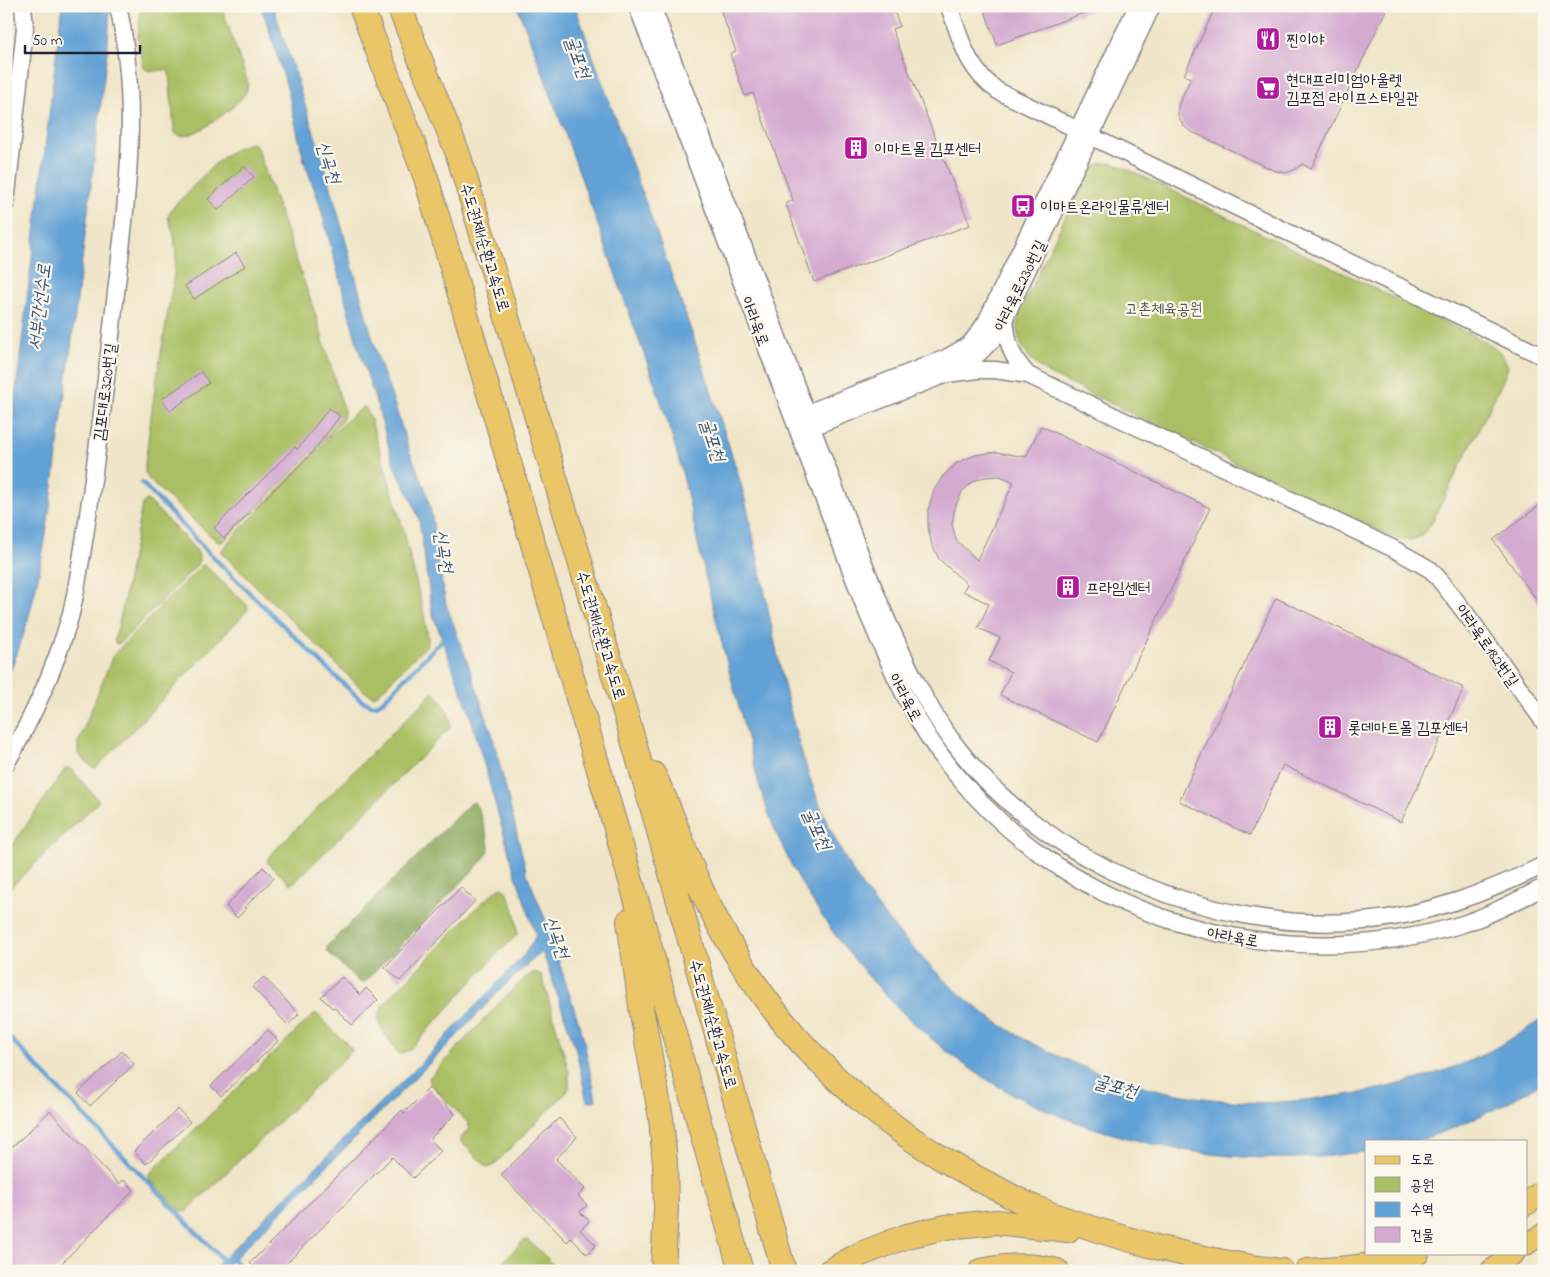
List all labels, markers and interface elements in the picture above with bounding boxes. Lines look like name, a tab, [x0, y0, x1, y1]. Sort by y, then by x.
scale bar	[25, 22, 140, 54]
restaurant icon: 찐이야	[1255, 26, 1281, 52]
place label: 찐이야	[1286, 29, 1325, 53]
text: 50 m	[32, 30, 63, 52]
water label: 굴포천	[556, 33, 596, 84]
place label: 현대프리미엄아울렛 김포점 라이프스타일관	[1286, 69, 1419, 111]
supermarket icon: 현대프리미엄아울렛 김포점 라이프스타일관	[1255, 75, 1281, 101]
building icon: 이마트몰 김포센터	[843, 135, 869, 161]
water label: 신곡천	[308, 138, 346, 189]
place label: 이마트몰 김포센터	[874, 138, 981, 162]
street label: 수도권제1순환고속도로	[453, 180, 515, 315]
bus stop icon: 이마트온라인물류센터	[1010, 193, 1036, 219]
place label: 이마트온라인물류센터	[1040, 196, 1169, 220]
street label: 아라육로230번길	[988, 236, 1053, 336]
water label: 서부간선수로	[23, 263, 59, 352]
street label: 아라육로	[734, 293, 775, 350]
park label: 고촌체육공원	[1125, 298, 1203, 322]
street label: 김포대로320번길	[88, 342, 124, 443]
water label: 굴포천	[692, 416, 731, 467]
water label: 신곡천	[426, 528, 459, 576]
street label: 수도권제1순환고속도로	[569, 568, 631, 703]
building icon: 프라임센터	[1055, 574, 1081, 600]
place label: 프라임센터	[1086, 577, 1150, 601]
street label: 아라육로182번길	[1449, 600, 1524, 693]
street label: 아라육로	[882, 670, 927, 726]
building icon: 롯데마트몰 김포센터	[1317, 714, 1343, 740]
place label: 롯데마트몰 김포센터	[1348, 717, 1468, 741]
water label: 굴포천	[794, 805, 837, 856]
water label: 신곡천	[536, 913, 575, 964]
street label: 아라육로	[1205, 922, 1260, 954]
street label: 수도권제1순환고속도로	[682, 957, 742, 1092]
water label: 굴포천	[1091, 1070, 1141, 1107]
legend	[1365, 1140, 1528, 1254]
text: 도로	[1410, 1149, 1434, 1171]
text: 공원	[1410, 1175, 1434, 1197]
text: 수역	[1410, 1199, 1434, 1221]
text: 건물	[1410, 1225, 1434, 1247]

